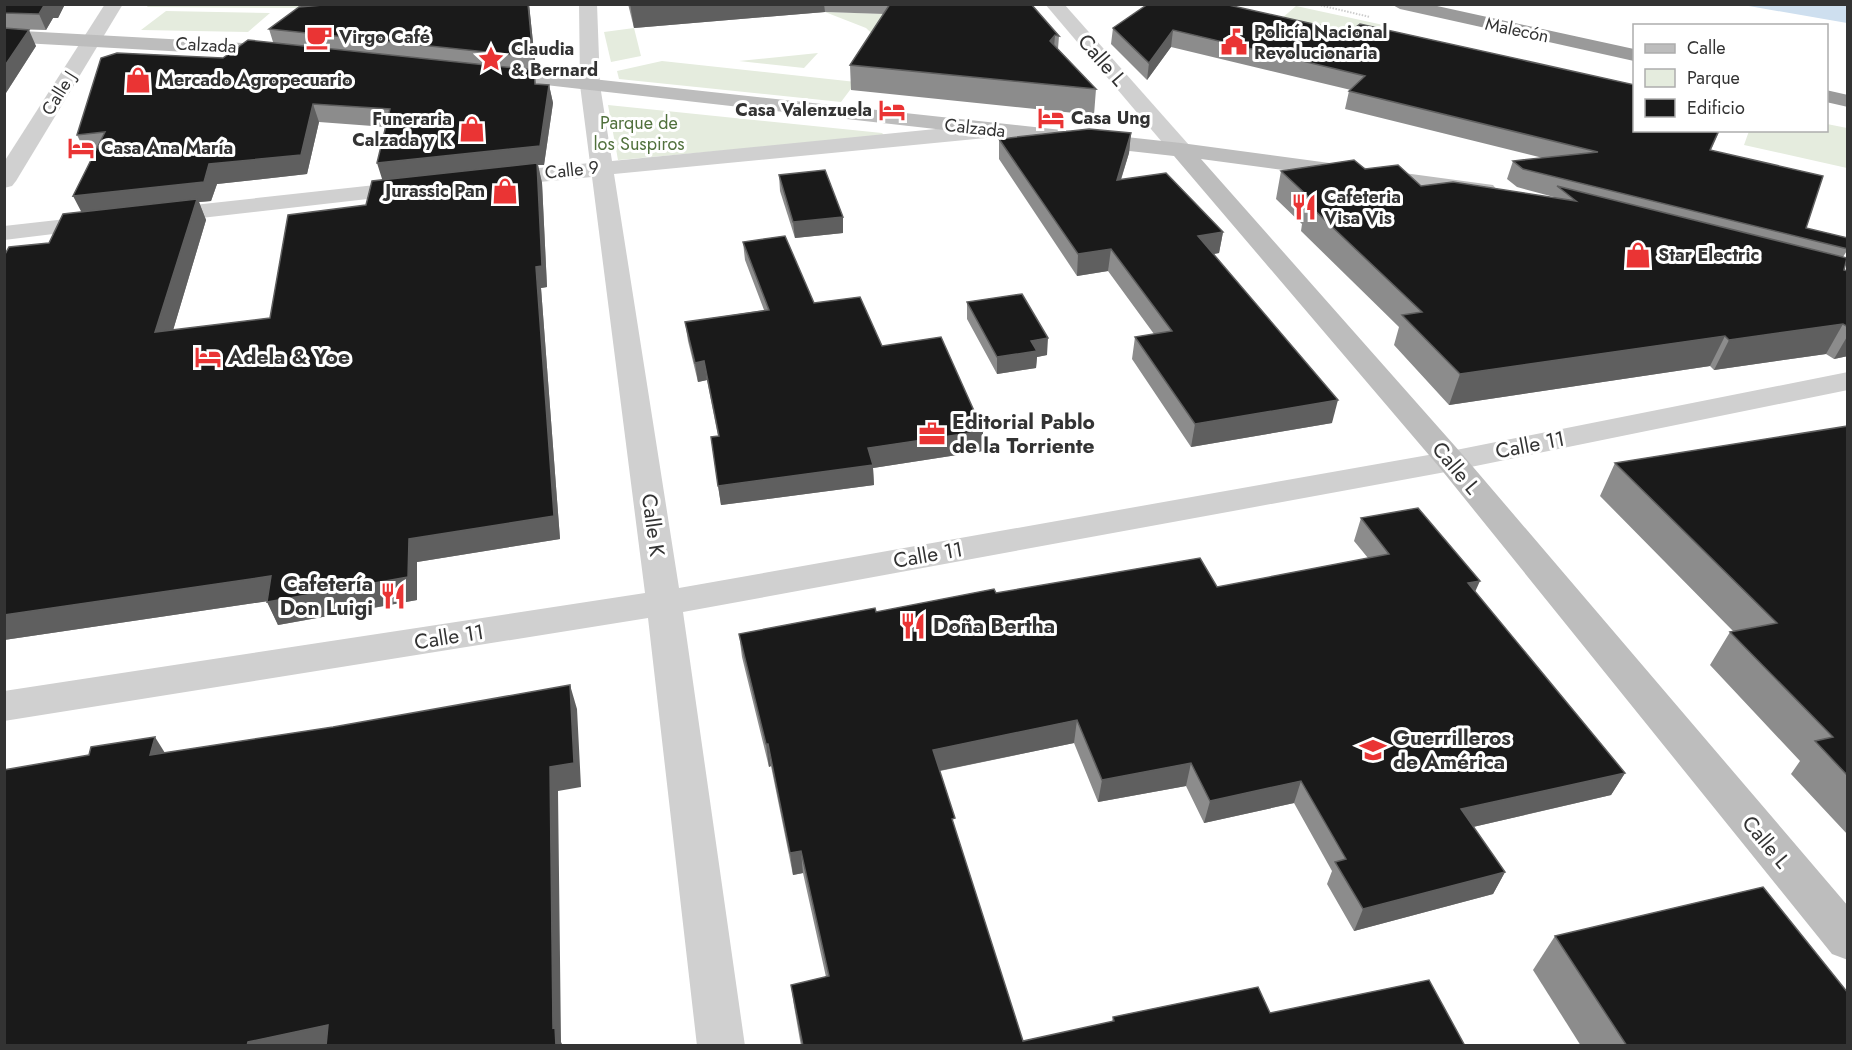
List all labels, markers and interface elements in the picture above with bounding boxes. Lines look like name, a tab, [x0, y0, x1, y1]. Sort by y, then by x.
street label: Malecón	[1483, 11, 1551, 49]
place label: Policía Nacional Revolucionaria	[1254, 19, 1387, 66]
cafe icon: Virgo Café	[304, 22, 334, 52]
place label: Virgo Café	[338, 24, 430, 50]
legend	[1633, 24, 1828, 132]
street label: Calle L	[1071, 27, 1134, 93]
public building icon: Policía Nacional Revolucionaria	[1219, 27, 1249, 57]
street label: Calzada	[175, 30, 237, 60]
text: Calle	[1687, 35, 1726, 61]
place label: Claudia & Bernard	[511, 36, 598, 83]
place icon: Claudia & Bernard	[476, 44, 506, 74]
shop icon: Mercado Agropecuario	[123, 65, 153, 95]
text: Parque	[1687, 65, 1740, 91]
street label: Calle J	[35, 66, 83, 120]
place label: Mercado Agropecuario	[158, 67, 353, 93]
hotel icon: Casa Valenzuela	[877, 95, 907, 125]
text: Edificio	[1687, 95, 1745, 121]
place label: Casa Valenzuela	[735, 97, 872, 123]
hotel icon: Casa Ung	[1036, 103, 1066, 133]
place label: Casa Ung	[1071, 105, 1151, 131]
place label: Funeraria Calzada y K	[352, 106, 452, 153]
park label: Parque de los Suspiros	[593, 110, 685, 157]
street label: Calzada	[943, 112, 1007, 144]
shop icon: Funeraria Calzada y K	[457, 114, 487, 144]
hotel icon: Casa Ana María	[66, 133, 96, 163]
place label: Casa Ana María	[101, 135, 233, 161]
street label: Calle 9	[544, 154, 600, 186]
shop icon: Jurassic Pan	[490, 176, 520, 206]
place label: Jurassic Pan	[382, 178, 485, 204]
place label: Cafeteria Visa Vis	[1323, 184, 1401, 231]
restaurant icon: Cafeteria Visa Vis	[1289, 192, 1319, 222]
shop icon: Star Electric	[1623, 240, 1653, 270]
place label: Star Electric	[1658, 242, 1759, 268]
hotel icon: Adela & Yoe	[193, 342, 223, 372]
place label: Adela & Yoe	[227, 342, 350, 372]
place label: Editorial Pablo de la Torriente	[952, 407, 1095, 461]
office icon: Editorial Pablo de la Torriente	[917, 419, 947, 449]
street label: Calle 11	[1493, 424, 1567, 466]
street label: Calle L	[1425, 435, 1487, 501]
street label: Calle K	[634, 492, 672, 558]
street label: Calle 11	[891, 534, 965, 576]
place label: Cafetería Don Luigi	[280, 569, 373, 623]
restaurant icon: Cafetería Don Luigi	[378, 581, 408, 611]
restaurant icon: Doña Bertha	[898, 611, 928, 641]
place label: Doña Bertha	[933, 611, 1055, 641]
street label: Calle 11	[412, 617, 486, 657]
place label: Guerrilleros de América	[1393, 723, 1511, 777]
school or university icon: Guerrilleros de América	[1358, 735, 1388, 765]
street label: Calle L	[1735, 809, 1797, 875]

